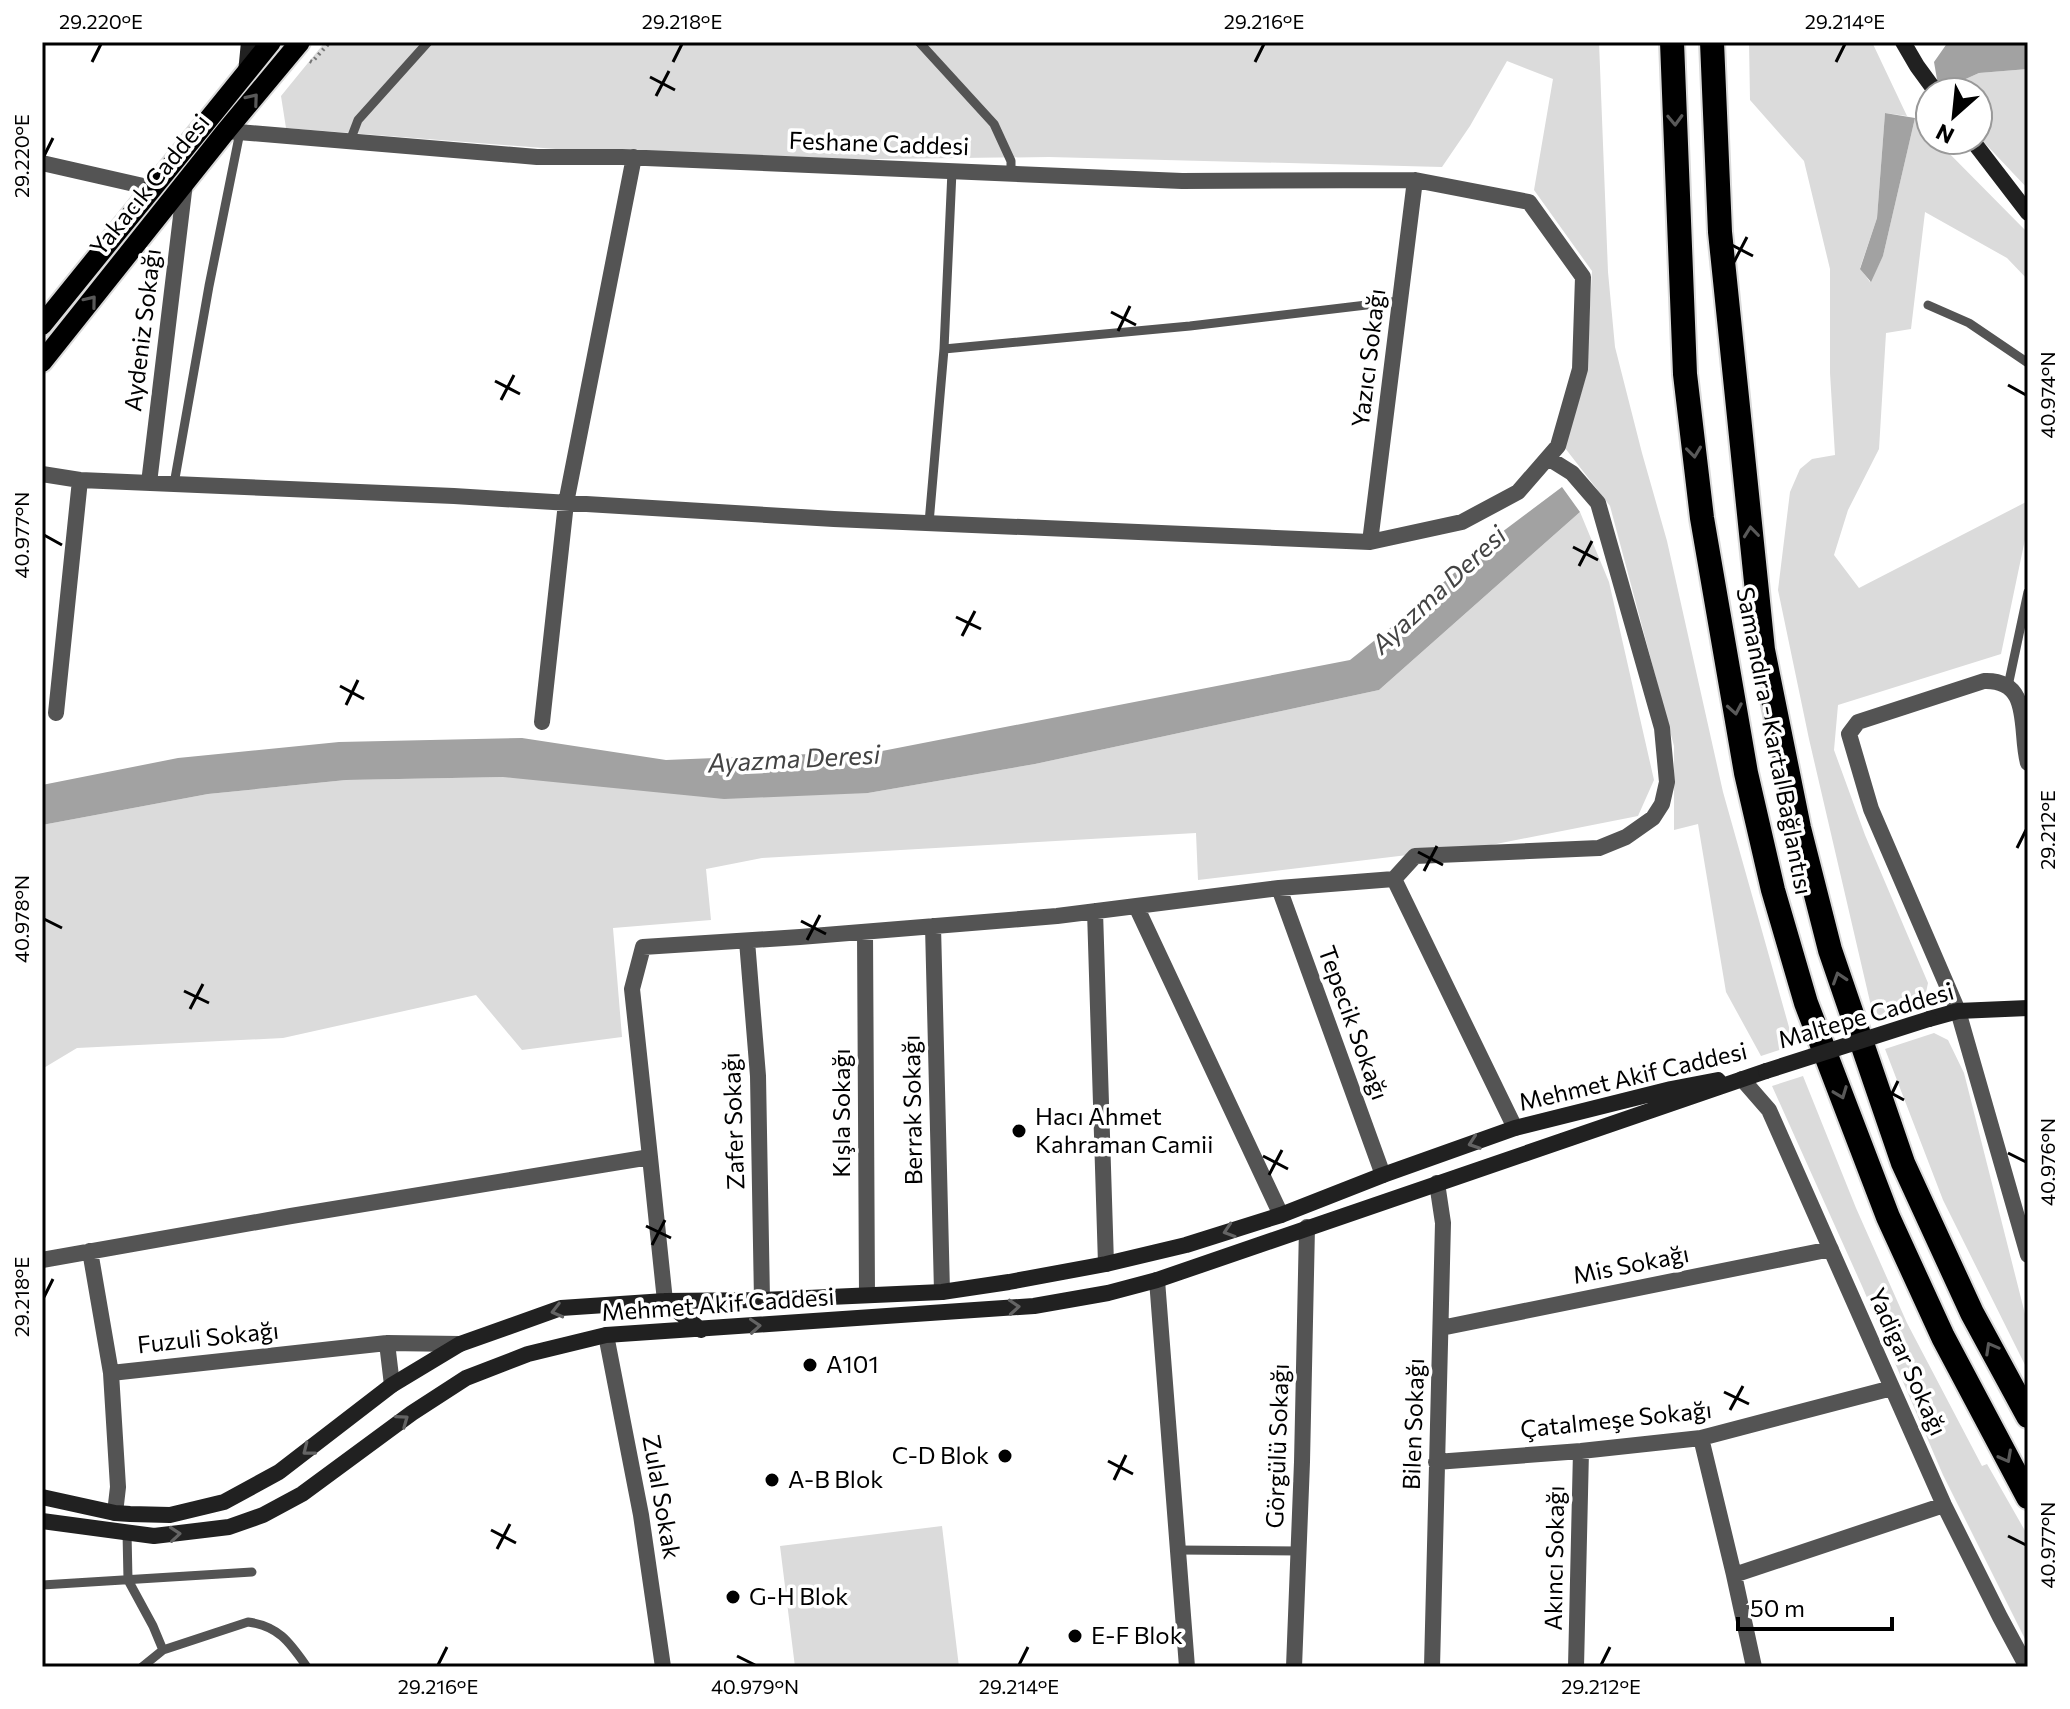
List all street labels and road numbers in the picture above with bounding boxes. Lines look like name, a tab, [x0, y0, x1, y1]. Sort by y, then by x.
street label: Yakacık Caddesi	[83, 108, 215, 261]
street label: Feshane Caddesi	[788, 125, 970, 160]
street label: Aydeniz Sokağı	[117, 247, 166, 413]
street label: Yazıcı Sokağı	[1345, 287, 1390, 429]
street label: Samandıra - Kartal Bağlantısı	[1731, 584, 1820, 897]
street label: Tepecik Sokağı	[1313, 941, 1396, 1103]
street label: Maltepe Caddesi	[1774, 976, 1957, 1054]
street label: Berrak Sokağı	[896, 1035, 927, 1185]
street label: Mehmet Akif Caddesi	[1516, 1035, 1750, 1116]
street label: Kışla Sokağı	[826, 1048, 855, 1178]
street label: Zafer Sokağı	[716, 1052, 749, 1190]
street label: Mis Sokağı	[1570, 1238, 1691, 1289]
street label: Mehmet Akif Caddesi	[600, 1281, 835, 1326]
street label: Yadigar Sokağı	[1863, 1283, 1954, 1440]
street label: Fuzuli Sokağı	[136, 1315, 280, 1358]
street label: Bilen Sokağı	[1396, 1358, 1429, 1490]
street label: Görgülü Sokağı	[1259, 1363, 1294, 1529]
street label: Çatalmeşe Sokağı	[1519, 1394, 1713, 1443]
street label: Zulal Sokak	[637, 1432, 688, 1561]
street label: Akıncı Sokağı	[1538, 1485, 1569, 1631]

